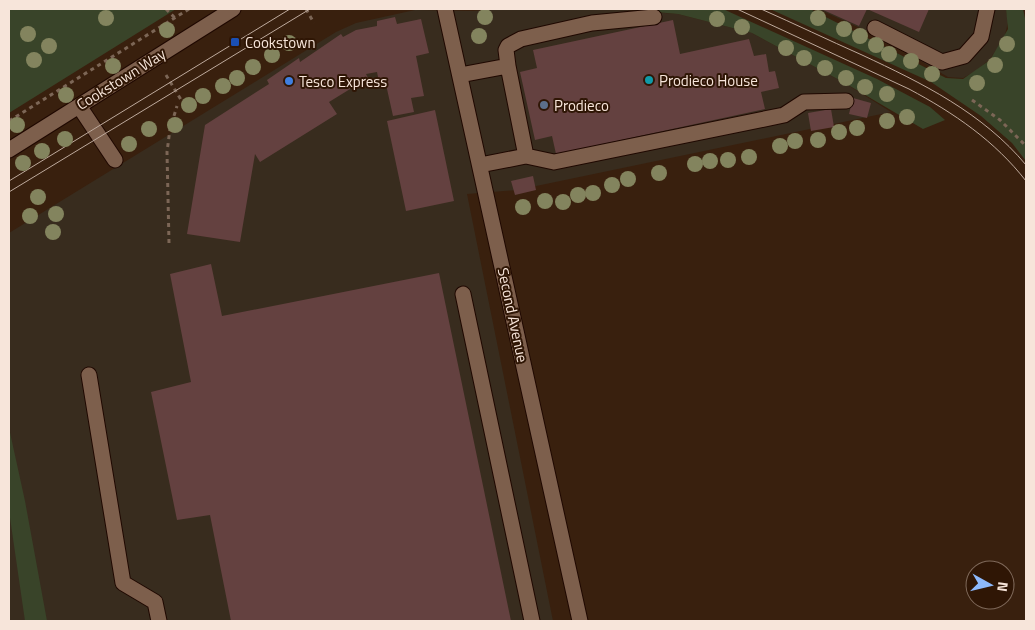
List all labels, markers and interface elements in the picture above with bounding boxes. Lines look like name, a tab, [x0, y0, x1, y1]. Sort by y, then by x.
place label: Cookstown	[245, 31, 316, 54]
marker: Cookstown	[229, 36, 241, 48]
street label: Cookstown Way	[72, 42, 170, 116]
place label: Prodieco House	[659, 69, 758, 92]
place label: Tesco Express	[299, 70, 387, 93]
marker: Prodieco House	[643, 74, 655, 86]
marker: Tesco Express	[283, 75, 295, 87]
place label: Prodieco	[554, 94, 609, 117]
marker: Prodieco	[538, 99, 550, 111]
street label: Second Avenue	[492, 266, 534, 364]
north arrow	[965, 560, 1015, 610]
text: N	[992, 581, 1014, 593]

